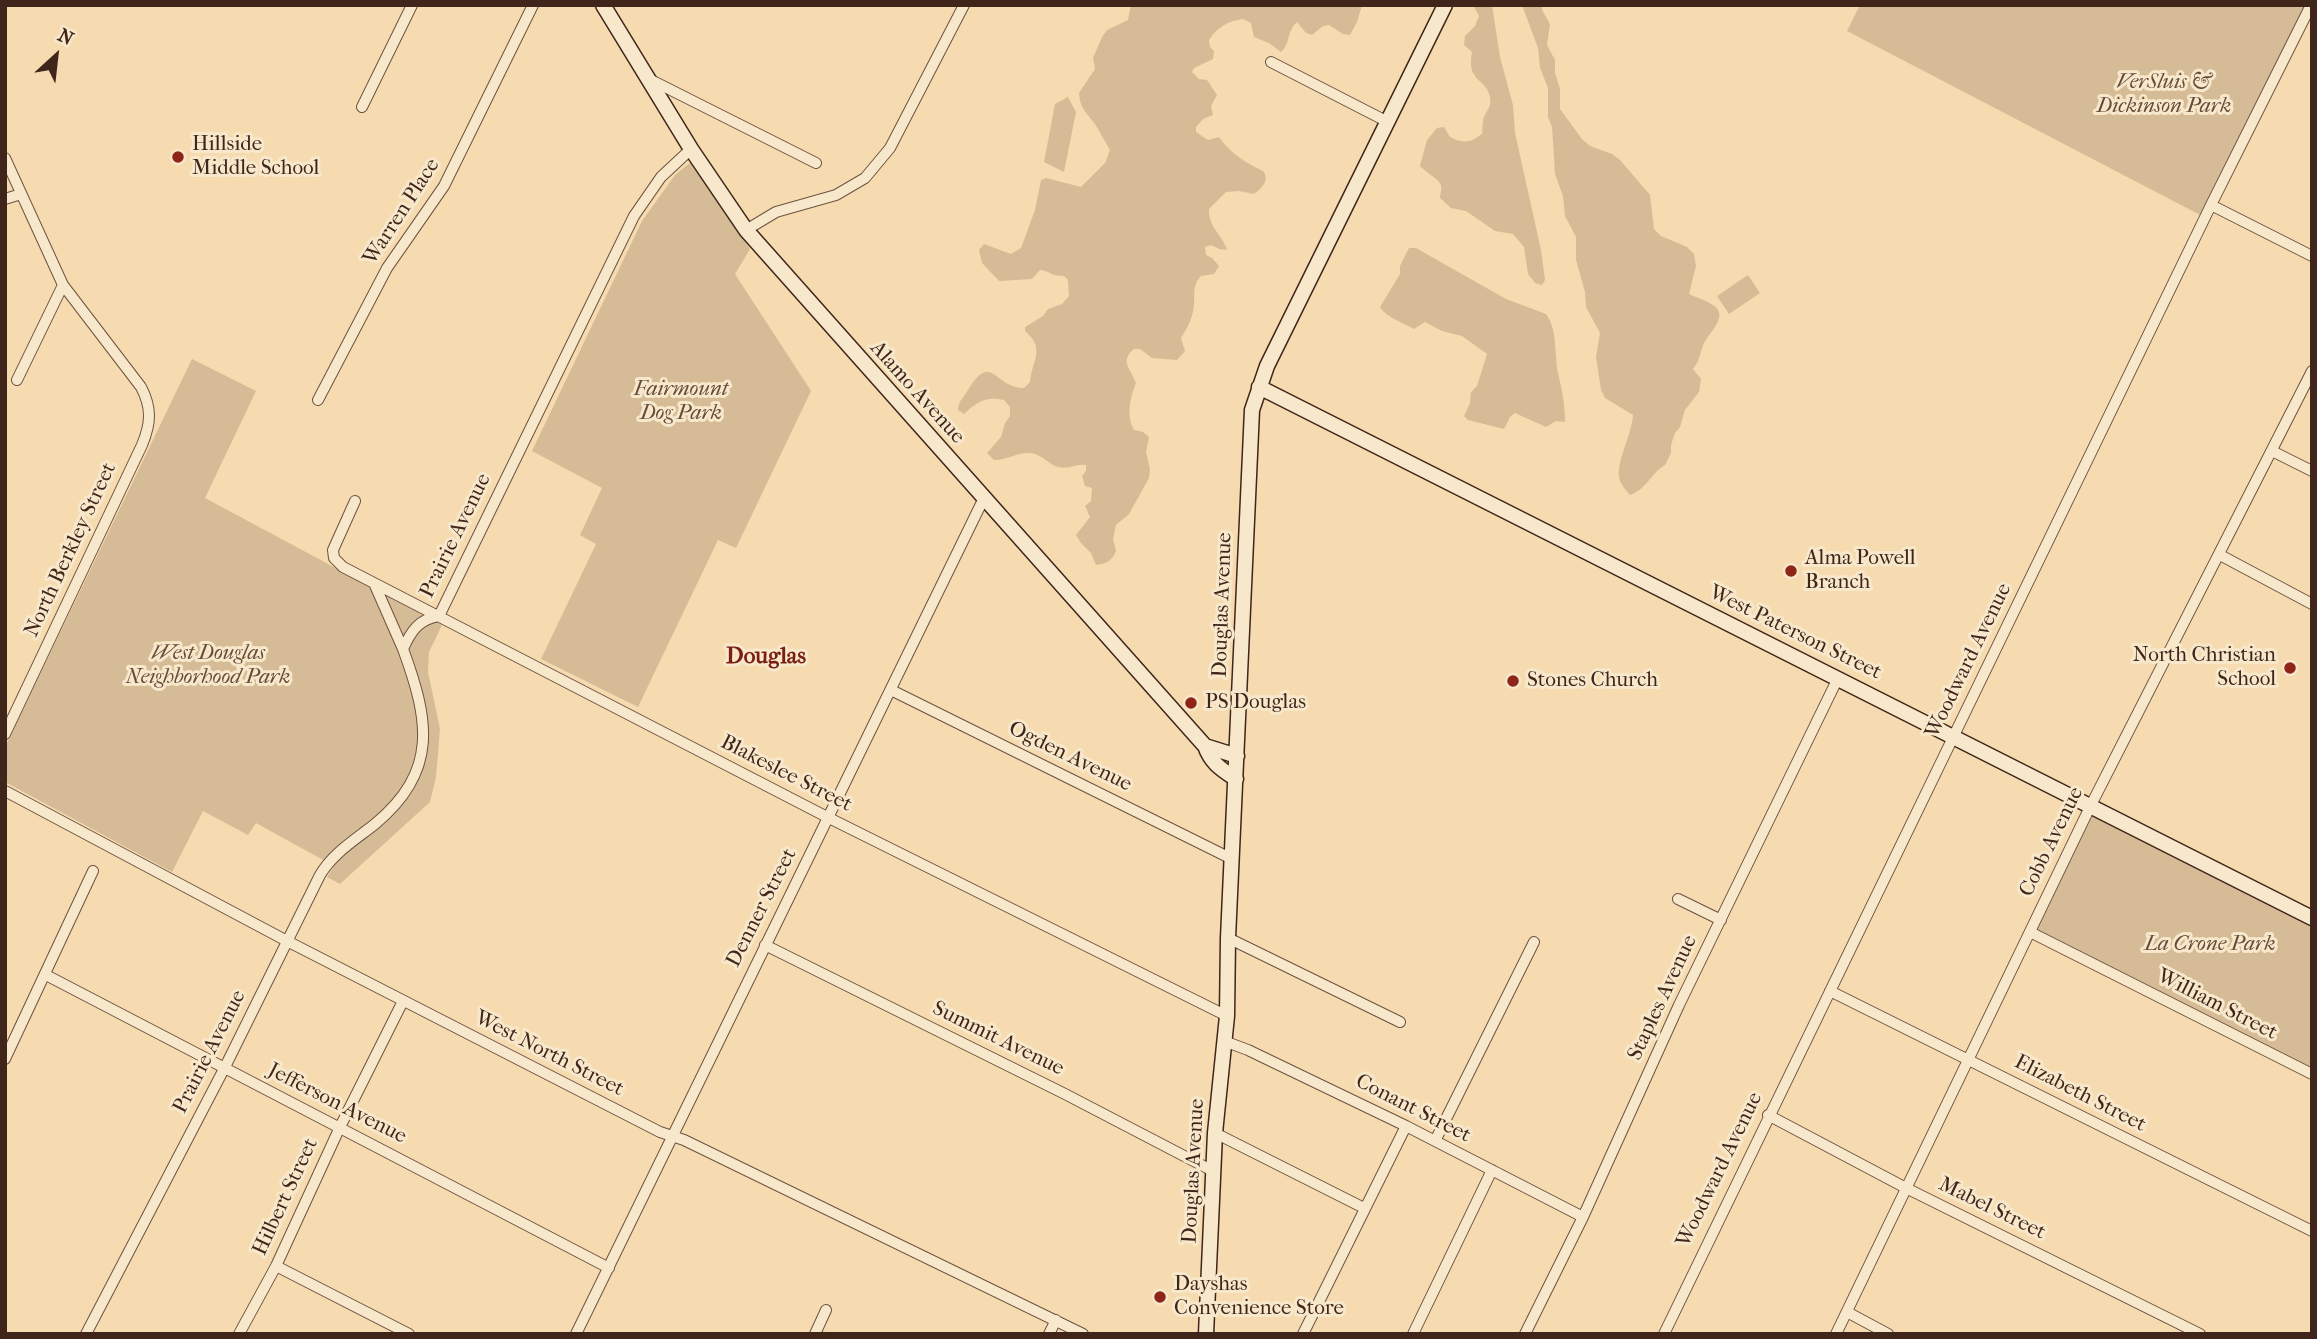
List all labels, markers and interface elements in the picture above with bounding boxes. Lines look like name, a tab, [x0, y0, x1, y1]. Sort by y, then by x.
north arrow	[21, 21, 91, 91]
text: N	[54, 24, 77, 50]
park label: VerSluis & Dickinson Park	[2097, 70, 2231, 120]
place label: Hillside Middle School	[192, 132, 319, 182]
marker: Hillside Middle School	[170, 149, 186, 165]
street label: Warren Place	[358, 154, 446, 270]
street label: Alamo Avenue	[864, 336, 970, 450]
park label: Fairmount Dog Park	[634, 377, 728, 427]
street label: North Berkley Street	[20, 459, 122, 641]
street label: Prairie Avenue	[415, 470, 497, 602]
street label: Douglas Avenue	[1208, 532, 1238, 678]
place label: Alma Powell Branch	[1805, 546, 1916, 596]
marker: Alma Powell Branch	[1783, 563, 1799, 579]
street label: Woodward Avenue	[1921, 579, 2017, 743]
street label: West Paterson Street	[1705, 580, 1885, 686]
park label: West Douglas Neighborhood Park	[126, 641, 290, 691]
district label: Douglas	[726, 643, 806, 671]
place label: North Christian School	[2133, 643, 2276, 693]
marker: North Christian School	[2282, 660, 2298, 676]
place label: Stones Church	[1527, 668, 1658, 694]
marker: Stones Church	[1505, 673, 1521, 689]
place label: PS Douglas	[1205, 690, 1306, 716]
marker: PS Douglas	[1183, 695, 1199, 711]
street label: Ogden Avenue	[1004, 716, 1136, 798]
street label: Blakeslee Street	[716, 730, 856, 818]
street label: Cobb Avenue	[2015, 783, 2089, 901]
street label: Denner Street	[721, 844, 803, 972]
street label: Staples Avenue	[1623, 931, 1703, 1065]
park label: La Crone Park	[2145, 932, 2275, 958]
street label: William Street	[2153, 964, 2281, 1046]
street label: Prairie Avenue	[168, 986, 252, 1118]
street label: Summit Avenue	[928, 996, 1068, 1082]
street label: West North Street	[470, 1006, 628, 1102]
street label: Elizabeth Street	[2010, 1050, 2150, 1138]
street label: Jefferson Avenue	[263, 1058, 411, 1150]
street label: Conant Street	[1351, 1069, 1475, 1149]
street label: Woodward Avenue	[1672, 1088, 1768, 1252]
street label: Douglas Avenue	[1178, 1098, 1210, 1244]
street label: Hilbert Street	[248, 1134, 324, 1260]
street label: Mabel Street	[1934, 1172, 2050, 1246]
place label: Dayshas Convenience Store	[1174, 1272, 1344, 1322]
marker: Dayshas Convenience Store	[1152, 1289, 1168, 1305]

